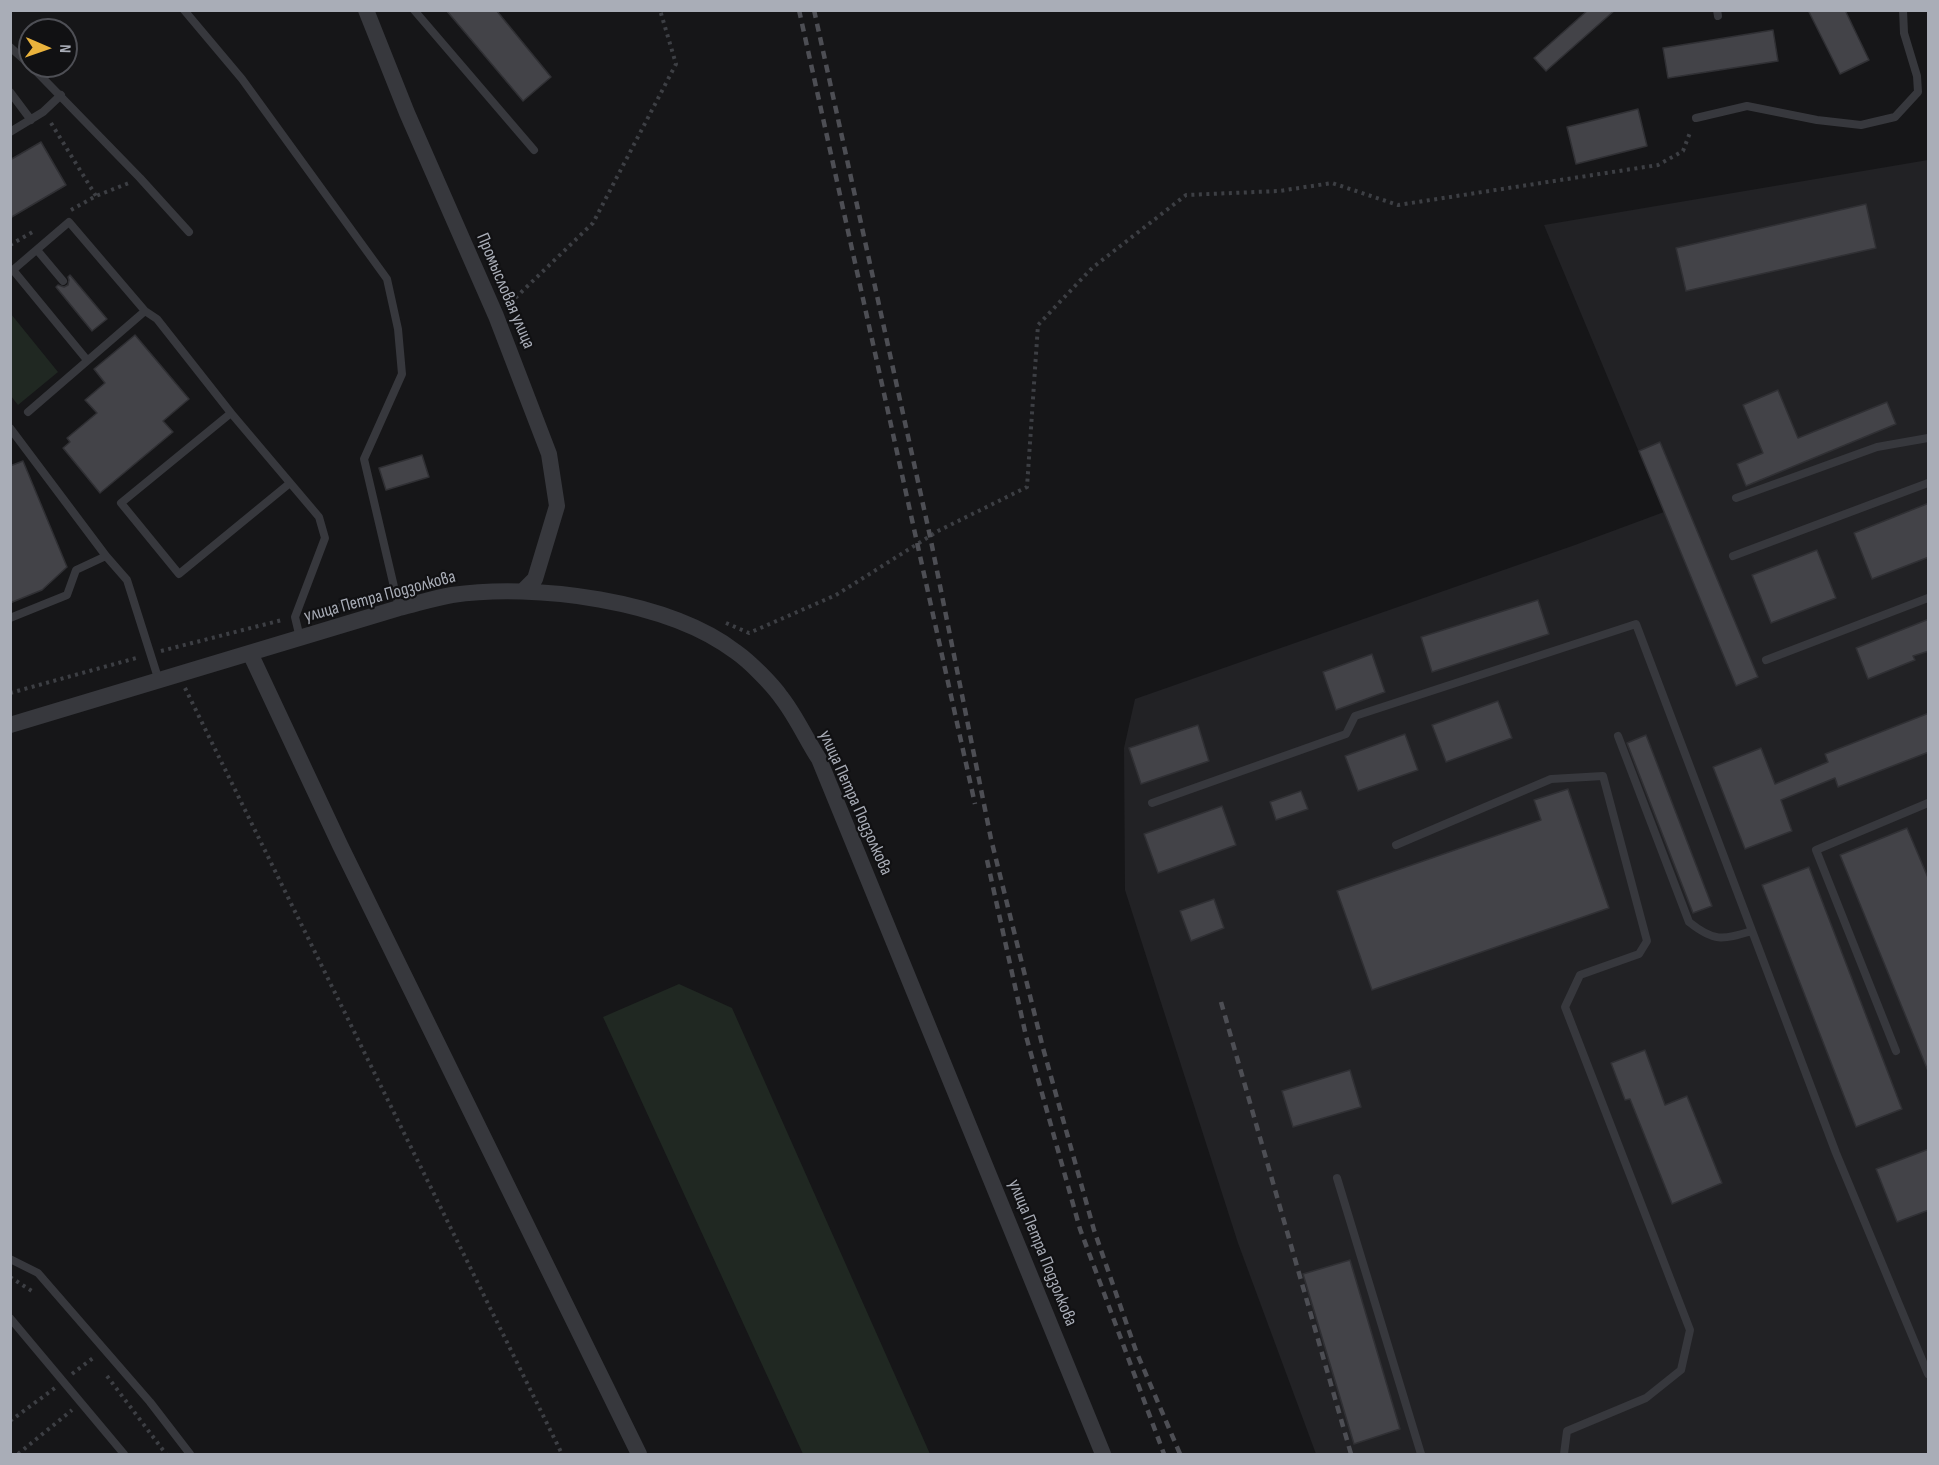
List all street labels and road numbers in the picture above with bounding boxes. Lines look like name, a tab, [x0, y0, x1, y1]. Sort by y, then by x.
street label: Промысловая улица	[471, 230, 539, 352]
street label: улица Петра Подзолкова	[302, 566, 458, 628]
street label: улица Петра Подзолкова	[813, 727, 897, 879]
street label: улица Петра Подзолкова	[1003, 1177, 1081, 1329]

